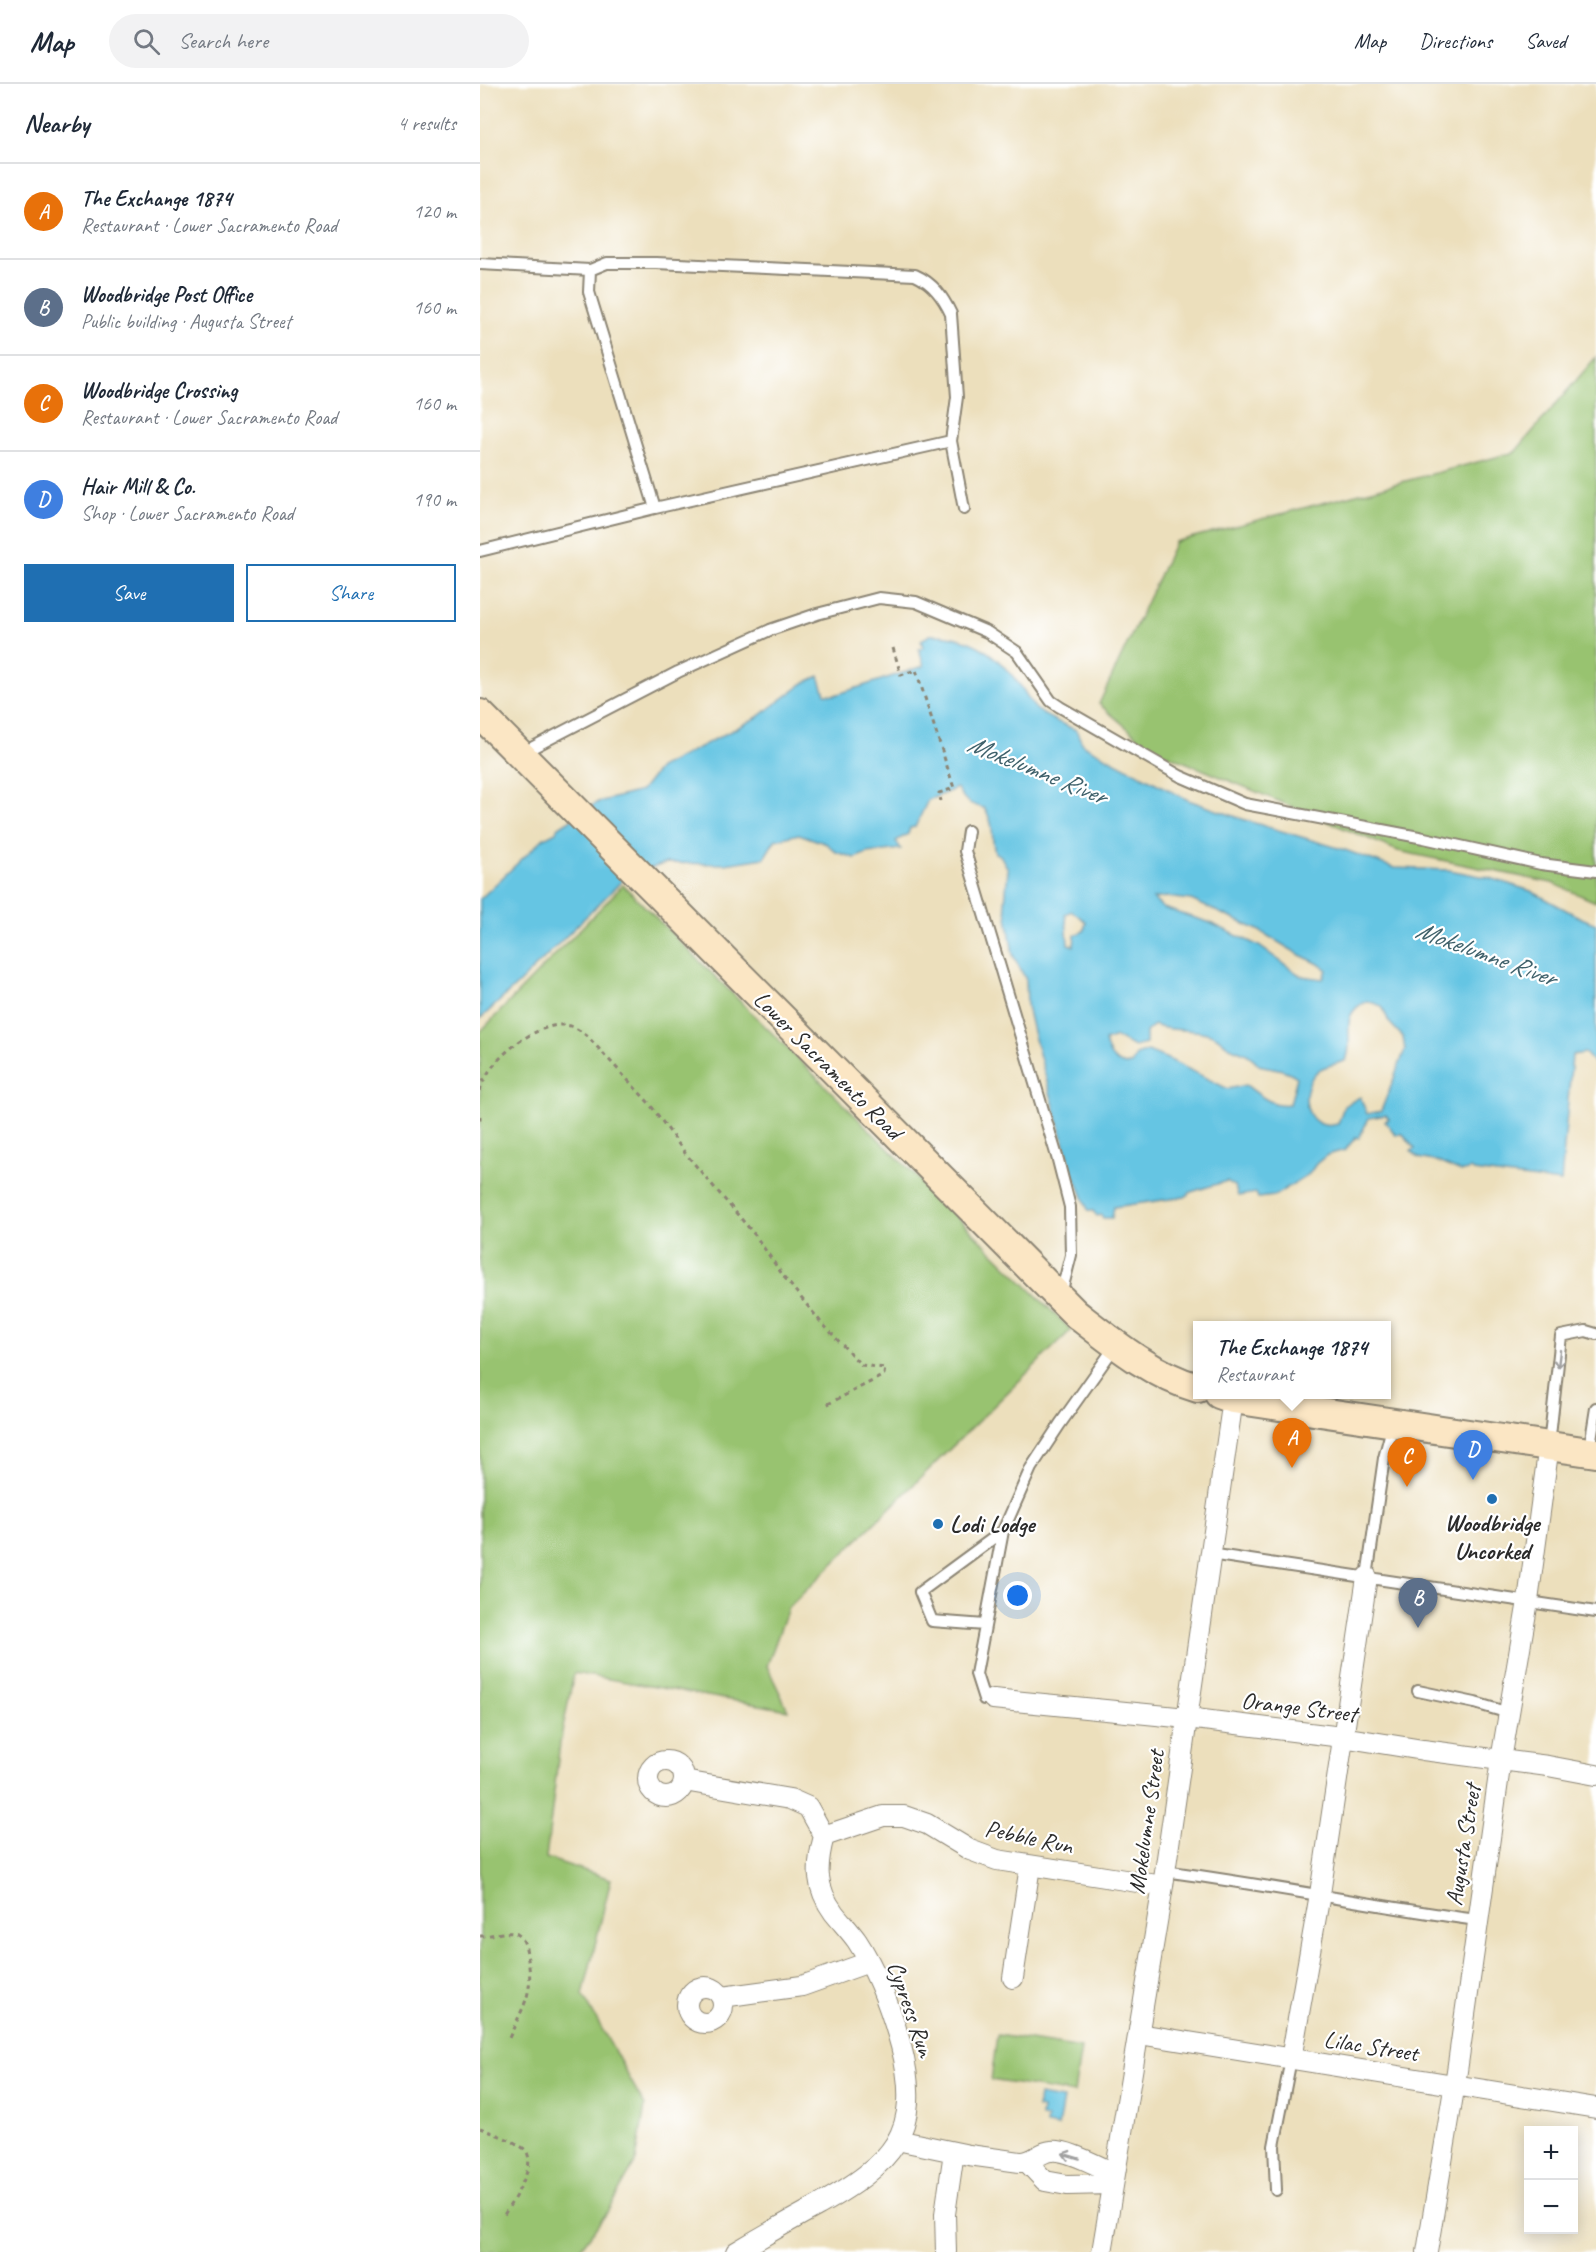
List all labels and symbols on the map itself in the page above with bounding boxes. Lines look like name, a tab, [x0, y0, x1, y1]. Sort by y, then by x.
water label: Mokelumne River	[963, 727, 1115, 814]
water label: Mokelumne River	[1412, 913, 1564, 996]
street label: Lower Sacramento Road	[747, 984, 911, 1148]
one-way arrow	[1553, 1348, 1564, 1368]
pin: A	[1272, 1418, 1312, 1468]
pin: D	[1454, 1430, 1492, 1480]
pin: C	[1388, 1438, 1426, 1487]
marker: Woodbridge Uncorked	[1485, 1492, 1499, 1506]
place label: Woodbridge Uncorked	[1445, 1508, 1541, 1566]
place label: Lodi Lodge	[950, 1509, 1036, 1539]
marker: Lodi Lodge	[931, 1517, 945, 1531]
pin: B	[1398, 1578, 1438, 1628]
your location	[1003, 1581, 1032, 1610]
street label: Orange Street	[1240, 1685, 1361, 1729]
street label: Mokelumne Street	[1121, 1746, 1171, 1896]
street label: Augusta Street	[1439, 1779, 1488, 1908]
street label: Pebble Run	[982, 1813, 1077, 1861]
street label: Cypress Run	[881, 1957, 942, 2062]
street label: Lilac Street	[1322, 2024, 1422, 2069]
one-way arrow	[1062, 2150, 1081, 2161]

